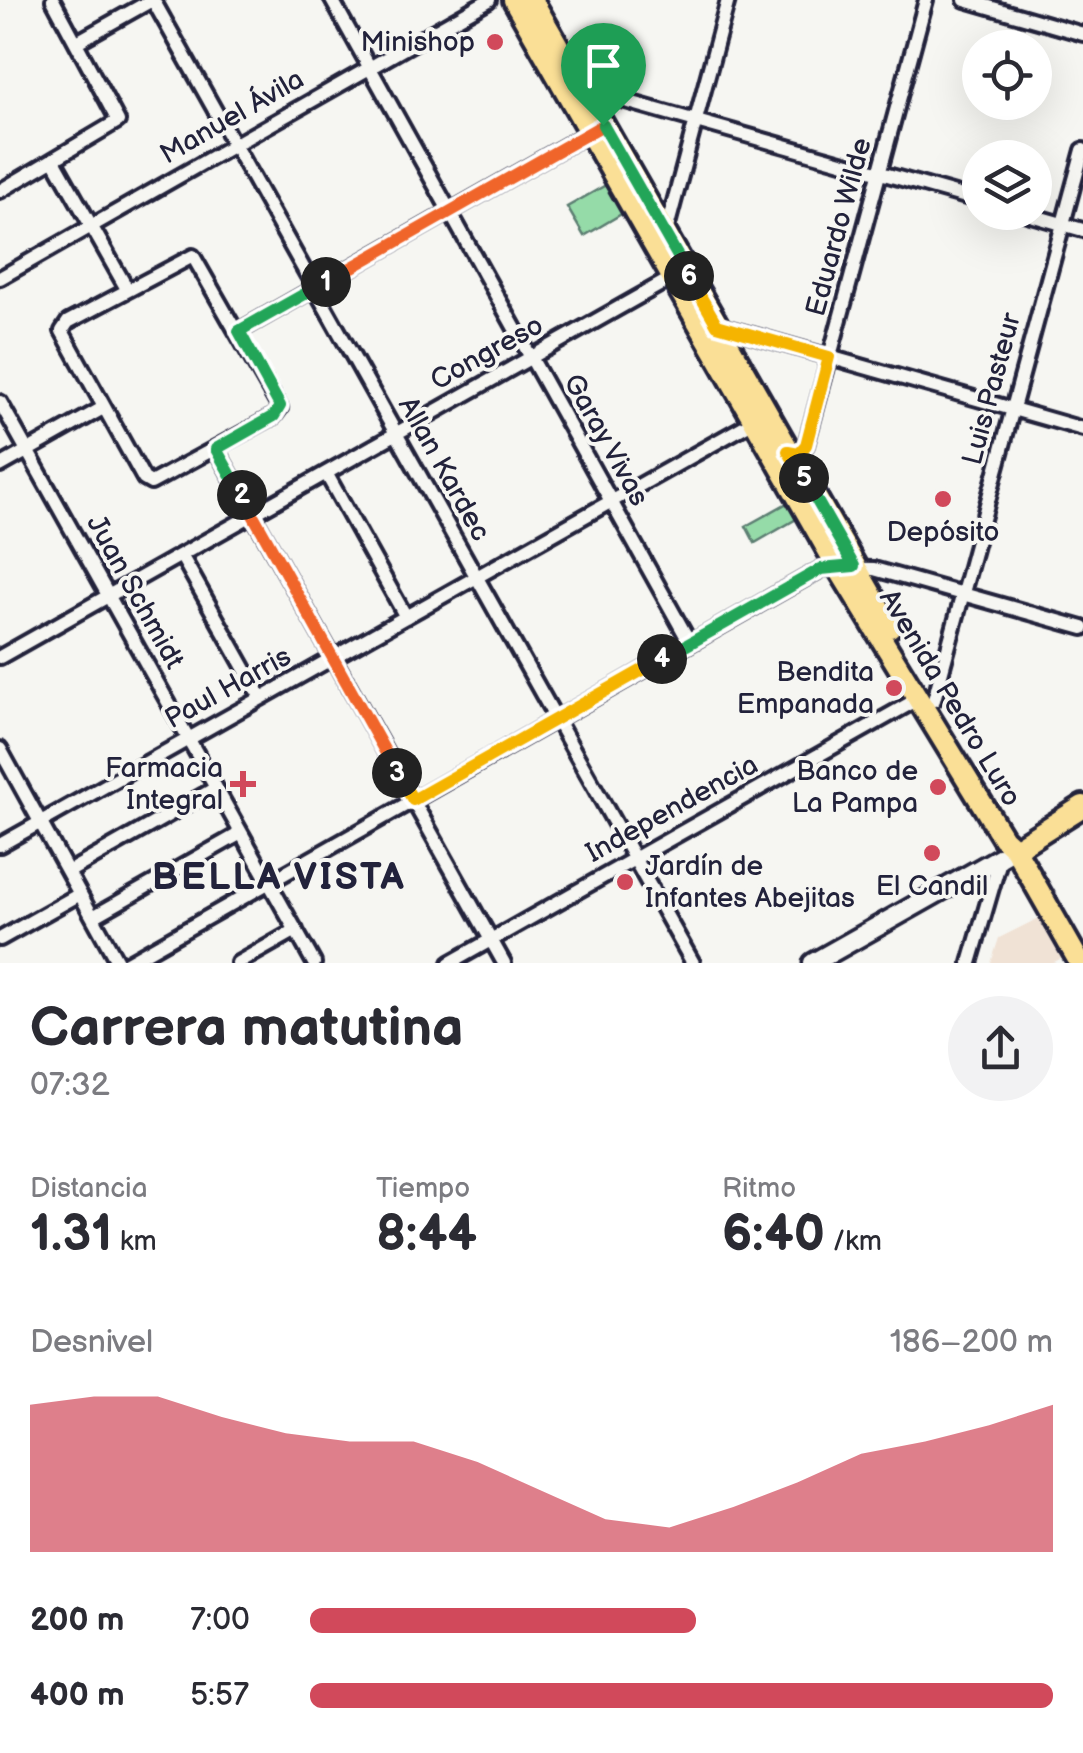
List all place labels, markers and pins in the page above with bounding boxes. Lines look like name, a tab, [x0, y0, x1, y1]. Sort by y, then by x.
pin	[561, 23, 646, 126]
place label: Minishop	[360, 26, 475, 59]
marker: Minishop	[484, 31, 506, 53]
pin: 6	[664, 251, 714, 301]
pin: 1	[301, 257, 351, 307]
pin: 5	[779, 453, 829, 503]
pin: 2	[217, 470, 267, 520]
marker: Depósito	[932, 488, 954, 510]
place label: Depósito	[887, 516, 999, 549]
pin: 4	[637, 634, 687, 684]
place label: Bendita Empanada	[737, 656, 874, 721]
marker: Bendita Empanada	[883, 677, 905, 699]
pin: 3	[372, 748, 422, 798]
place label: Farmacia Integral	[105, 752, 223, 817]
place label: Banco de La Pampa	[792, 755, 918, 820]
marker: Farmacia Integral	[232, 773, 254, 795]
marker: Banco de La Pampa	[927, 776, 949, 798]
marker: El Candil	[921, 842, 943, 864]
place label: Jardín de Infantes Abejitas	[645, 850, 855, 915]
place label: El Candil	[876, 870, 988, 903]
marker: Jardín de Infantes Abejitas	[614, 871, 636, 893]

